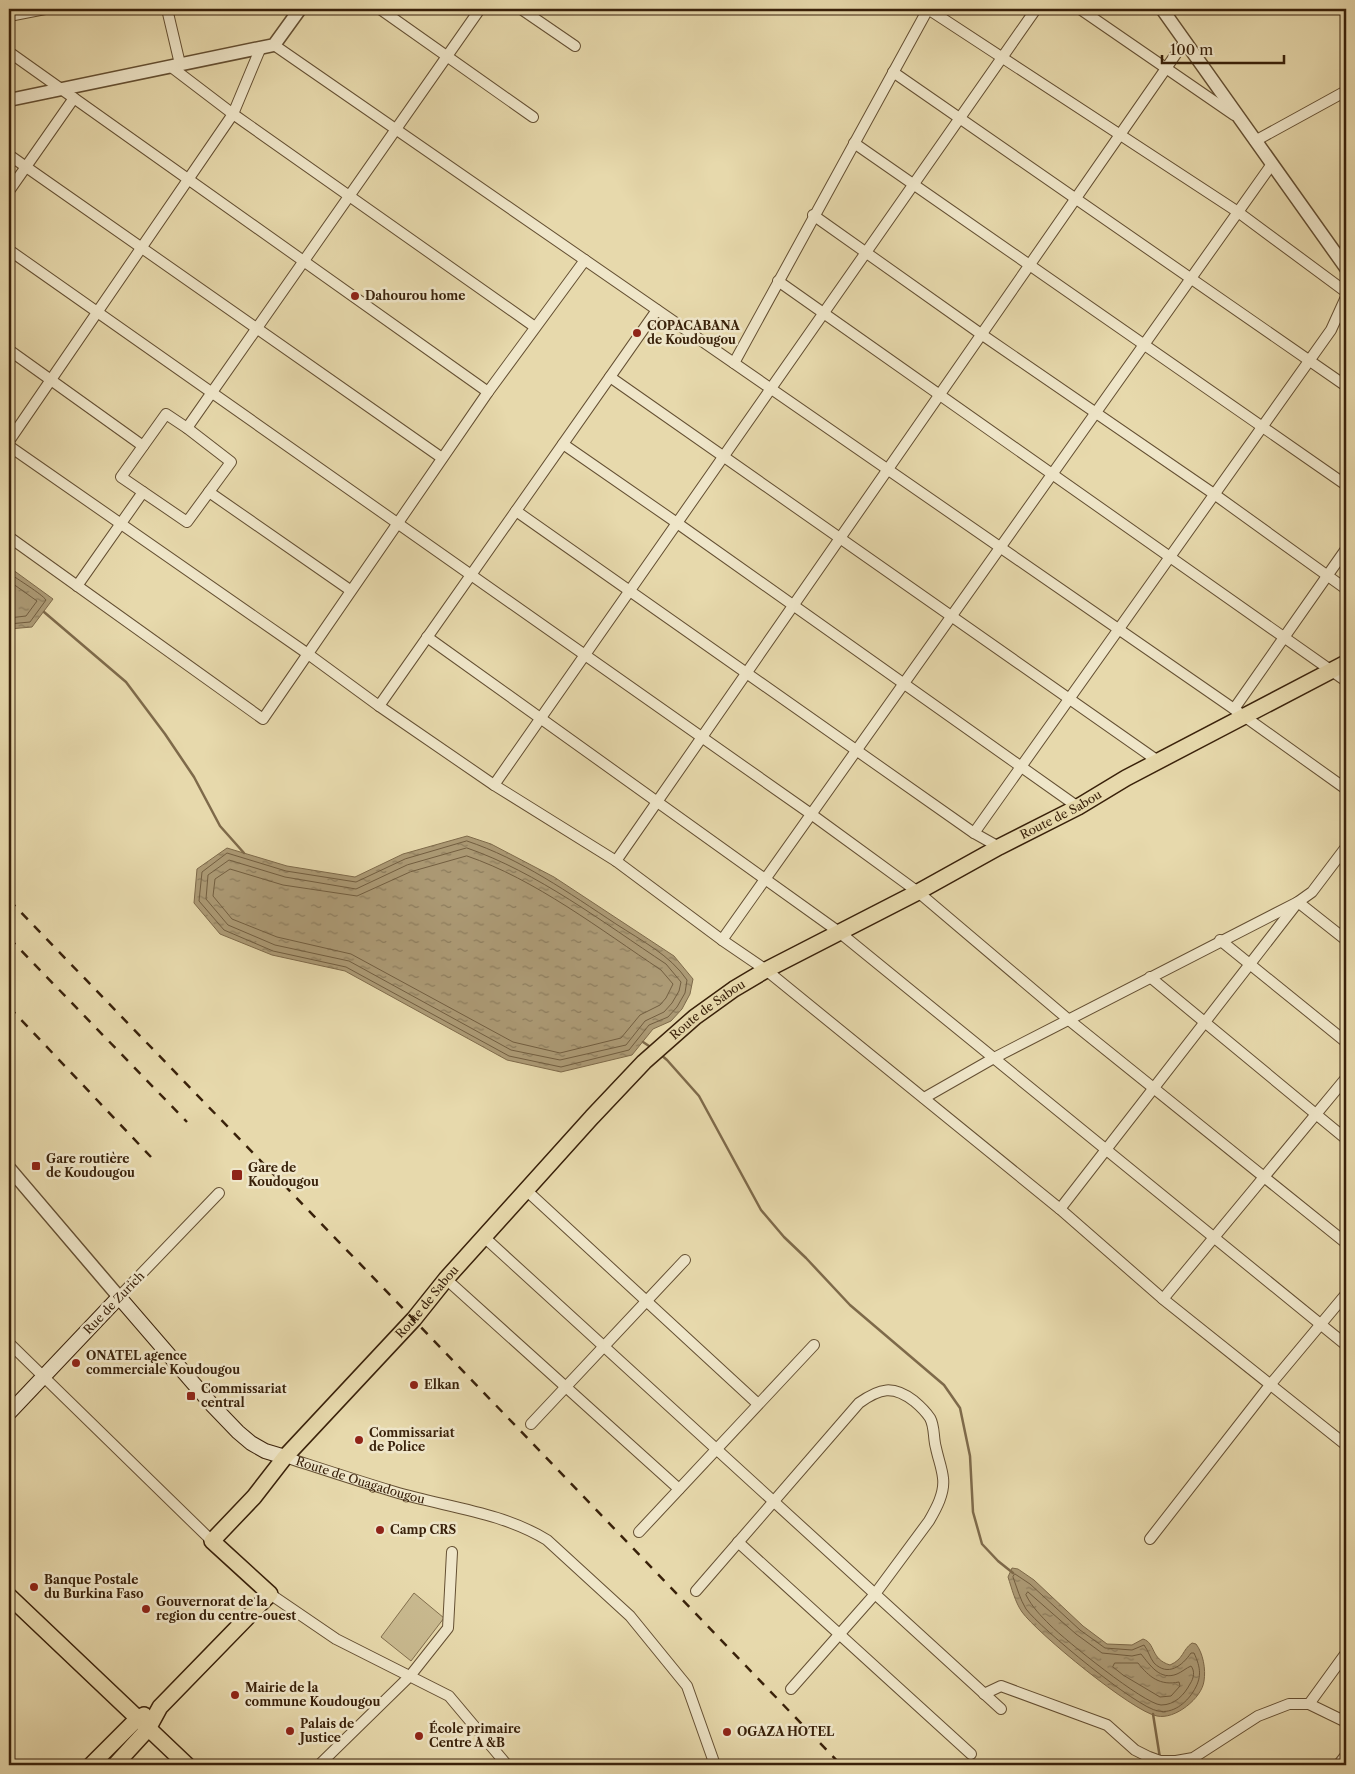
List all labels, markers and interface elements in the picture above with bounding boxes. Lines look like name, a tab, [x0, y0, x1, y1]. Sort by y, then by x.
scale bar	[1162, 32, 1285, 64]
text: 100 m	[1170, 40, 1213, 59]
place label: Dahourou home	[365, 288, 465, 303]
marker: Dahourou home	[349, 290, 361, 302]
place label: COPACABANA de Koudougou	[647, 318, 741, 347]
marker: COPACABANA de Koudougou	[631, 327, 643, 339]
street label: Route de Sabou	[1017, 786, 1105, 842]
street label: Route de Sabou	[667, 976, 748, 1043]
place label: Gare routière de Koudougou	[46, 1151, 135, 1180]
marker: Gare routière de Koudougou	[30, 1160, 42, 1172]
place label: Gare de Koudougou	[248, 1160, 319, 1189]
marker: Gare de Koudougou	[230, 1168, 244, 1182]
street label: Route de Sabou	[392, 1262, 462, 1341]
street label: Rue de Zurich	[80, 1268, 148, 1337]
place label: ONATEL agence commerciale Koudougou	[86, 1348, 240, 1377]
marker: ONATEL agence commerciale Koudougou	[70, 1357, 82, 1369]
place label: Elkan	[424, 1377, 461, 1392]
marker: Elkan	[408, 1379, 420, 1391]
place label: Commissariat central	[201, 1381, 287, 1410]
marker: Commissariat central	[185, 1390, 197, 1402]
place label: Commissariat de Police	[369, 1425, 455, 1454]
marker: Commissariat de Police	[353, 1434, 365, 1446]
street label: Route de Ouagadougou	[294, 1453, 427, 1507]
place label: Camp CRS	[390, 1522, 457, 1537]
marker: Camp CRS	[374, 1524, 386, 1536]
place label: Banque Postale du Burkina Faso	[44, 1572, 144, 1601]
marker: Banque Postale du Burkina Faso	[28, 1581, 40, 1593]
place label: Gouvernorat de la region du centre-ouest	[156, 1594, 296, 1623]
marker: Gouvernorat de la region du centre-ouest	[140, 1603, 152, 1615]
place label: Mairie de la commune Koudougou	[245, 1680, 380, 1709]
marker: Mairie de la commune Koudougou	[229, 1689, 241, 1701]
place label: Palais de Justice	[298, 1716, 354, 1745]
place label: École primaire Centre A &B	[429, 1720, 521, 1750]
place label: OGAZA HOTEL	[737, 1724, 835, 1739]
marker: Palais de Justice	[284, 1725, 296, 1737]
marker: OGAZA HOTEL	[721, 1726, 733, 1738]
marker: École primaire Centre A &B	[413, 1730, 425, 1742]

